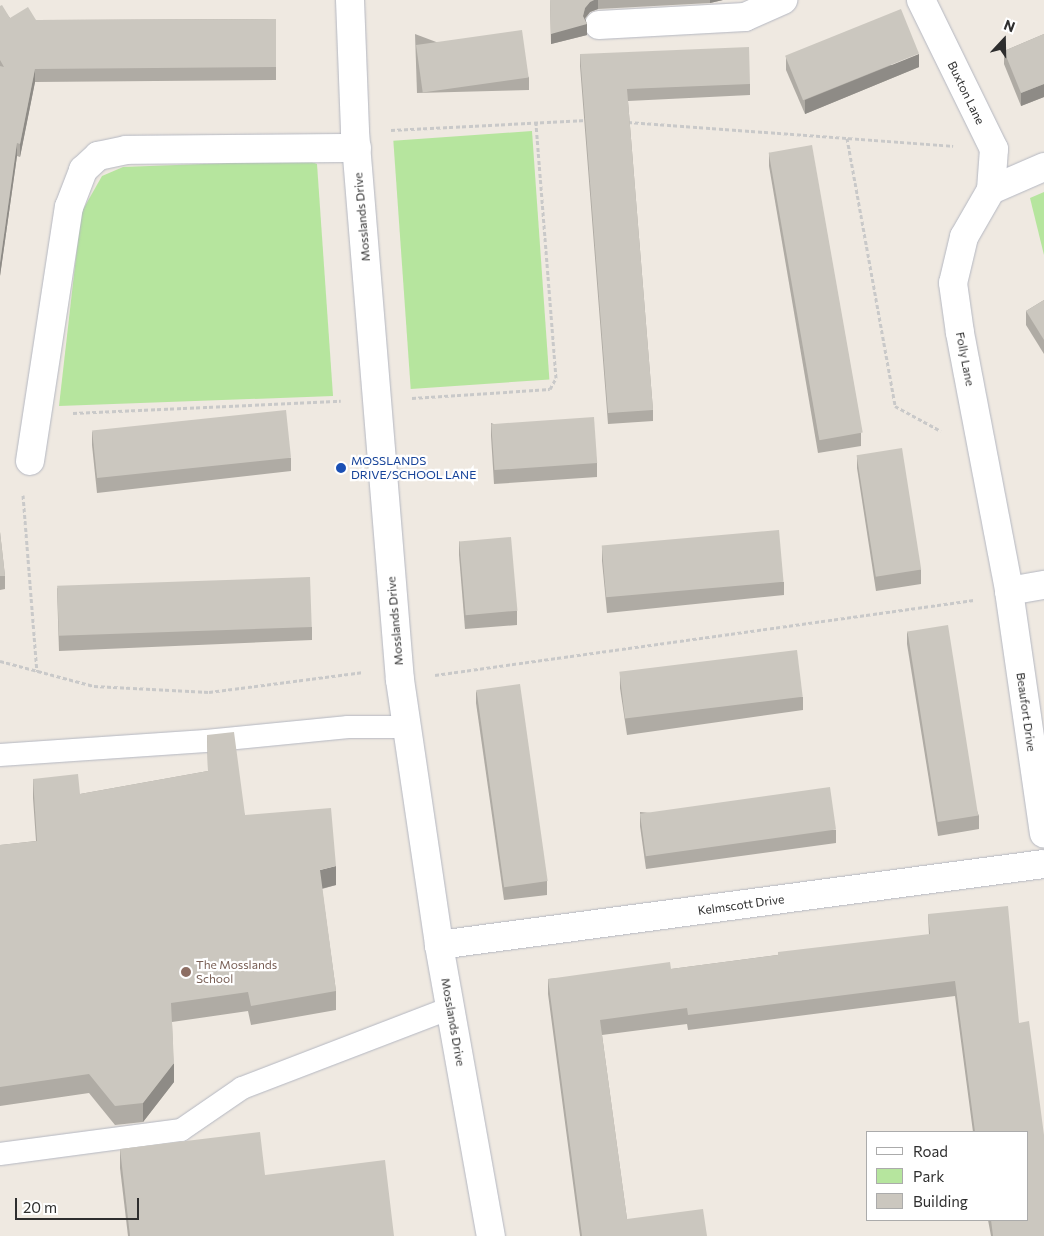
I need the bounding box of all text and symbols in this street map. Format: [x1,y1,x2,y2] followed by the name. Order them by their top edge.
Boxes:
[979,15,1029,65] north arrow
[1002,16,1018,35] text: N
[945,59,987,127] street label: Buxton Lane
[351,172,373,262] street label: Mosslands Drive
[953,331,977,387] street label: Folly Lane
[351,454,476,482] place label: MOSSLANDS DRIVE/SCHOOL LANE
[335,462,347,474] marker: MOSSLANDS DRIVE/SCHOOL LANE
[384,576,406,666] street label: Mosslands Drive
[1013,672,1039,752] street label: Beaufort Drive
[697,892,785,918] street label: Kelmscott Drive
[196,958,277,986] place label: The Mosslands School
[180,966,192,978] marker: The Mosslands School
[438,977,468,1067] street label: Mosslands Drive
[866,1131,1029,1221] legend
[913,1142,948,1160] text: Road
[913,1167,944,1185] text: Park
[18,1188,141,1220] scale bar
[913,1192,968,1210] text: Building
[23,1198,57,1216] text: 20 m

